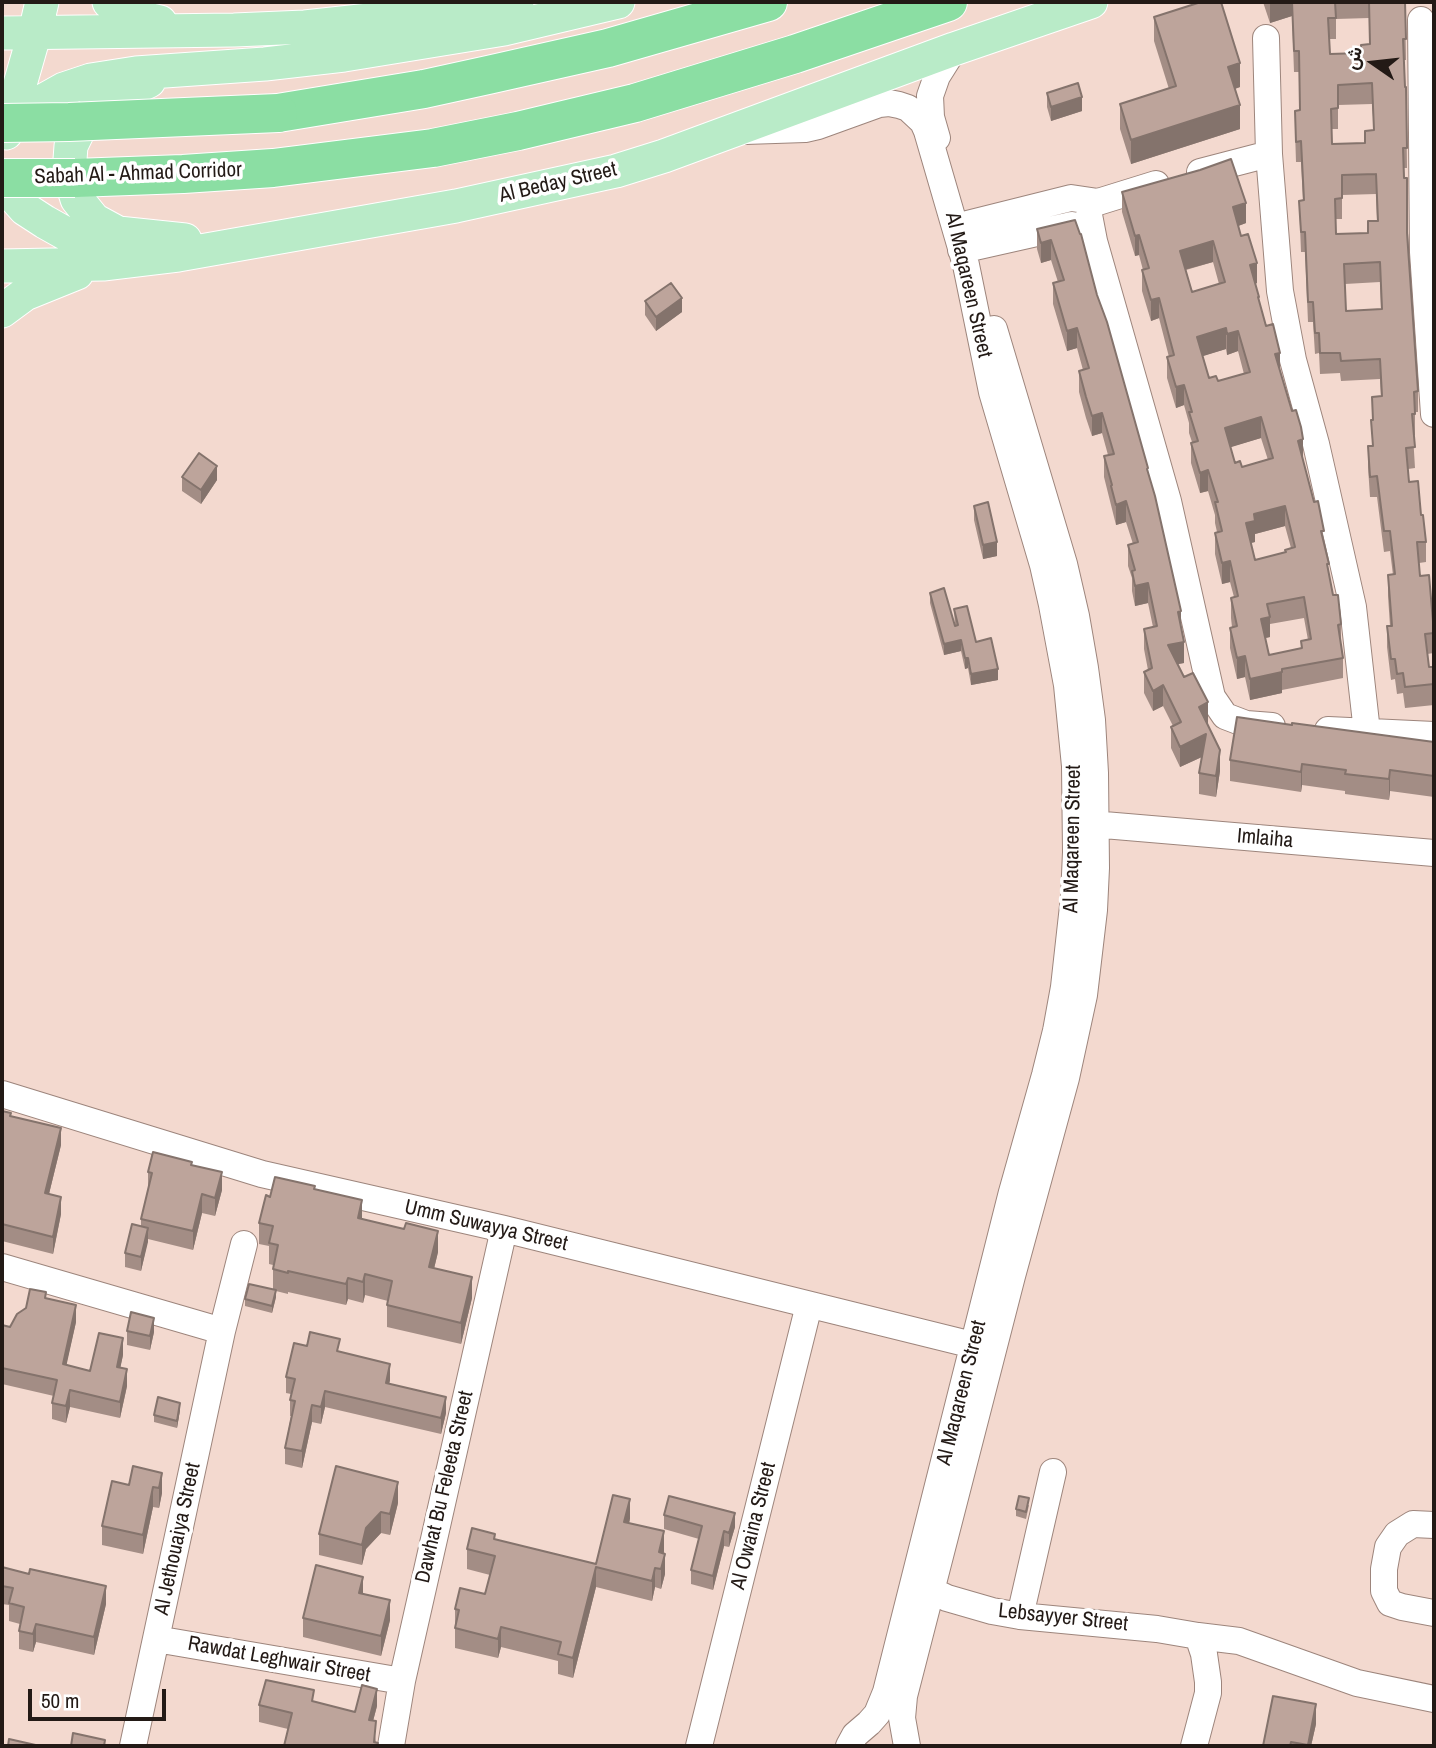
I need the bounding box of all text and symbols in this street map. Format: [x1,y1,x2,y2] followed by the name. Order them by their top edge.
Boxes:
[1338,28,1408,98] north arrow
[1337,44,1368,72] text: ش
[497,157,619,209] street label: Al Beday Street
[34,158,242,190] street label: Sabah Al - Ahmad Corridor
[939,210,997,360] street label: Al Maqareen Street
[1059,765,1087,913] street label: Al Maqareen Street
[1236,824,1294,854] street label: Imlaiha
[402,1195,570,1257] street label: Umm Suwayya Street
[932,1318,992,1468] street label: Al Maqareen Street
[411,1389,479,1585] street label: Dawhat Bu Feleeta Street
[726,1460,782,1592] street label: Al Owaina Street
[150,1461,206,1617] street label: Al Jethouaiya Street
[997,1599,1129,1637] street label: Lebsayyer Street
[186,1632,372,1688] street label: Rawdat Leghwair Street
[32,1674,170,1718] scale bar
[41,1686,79,1715] text: 50 m

